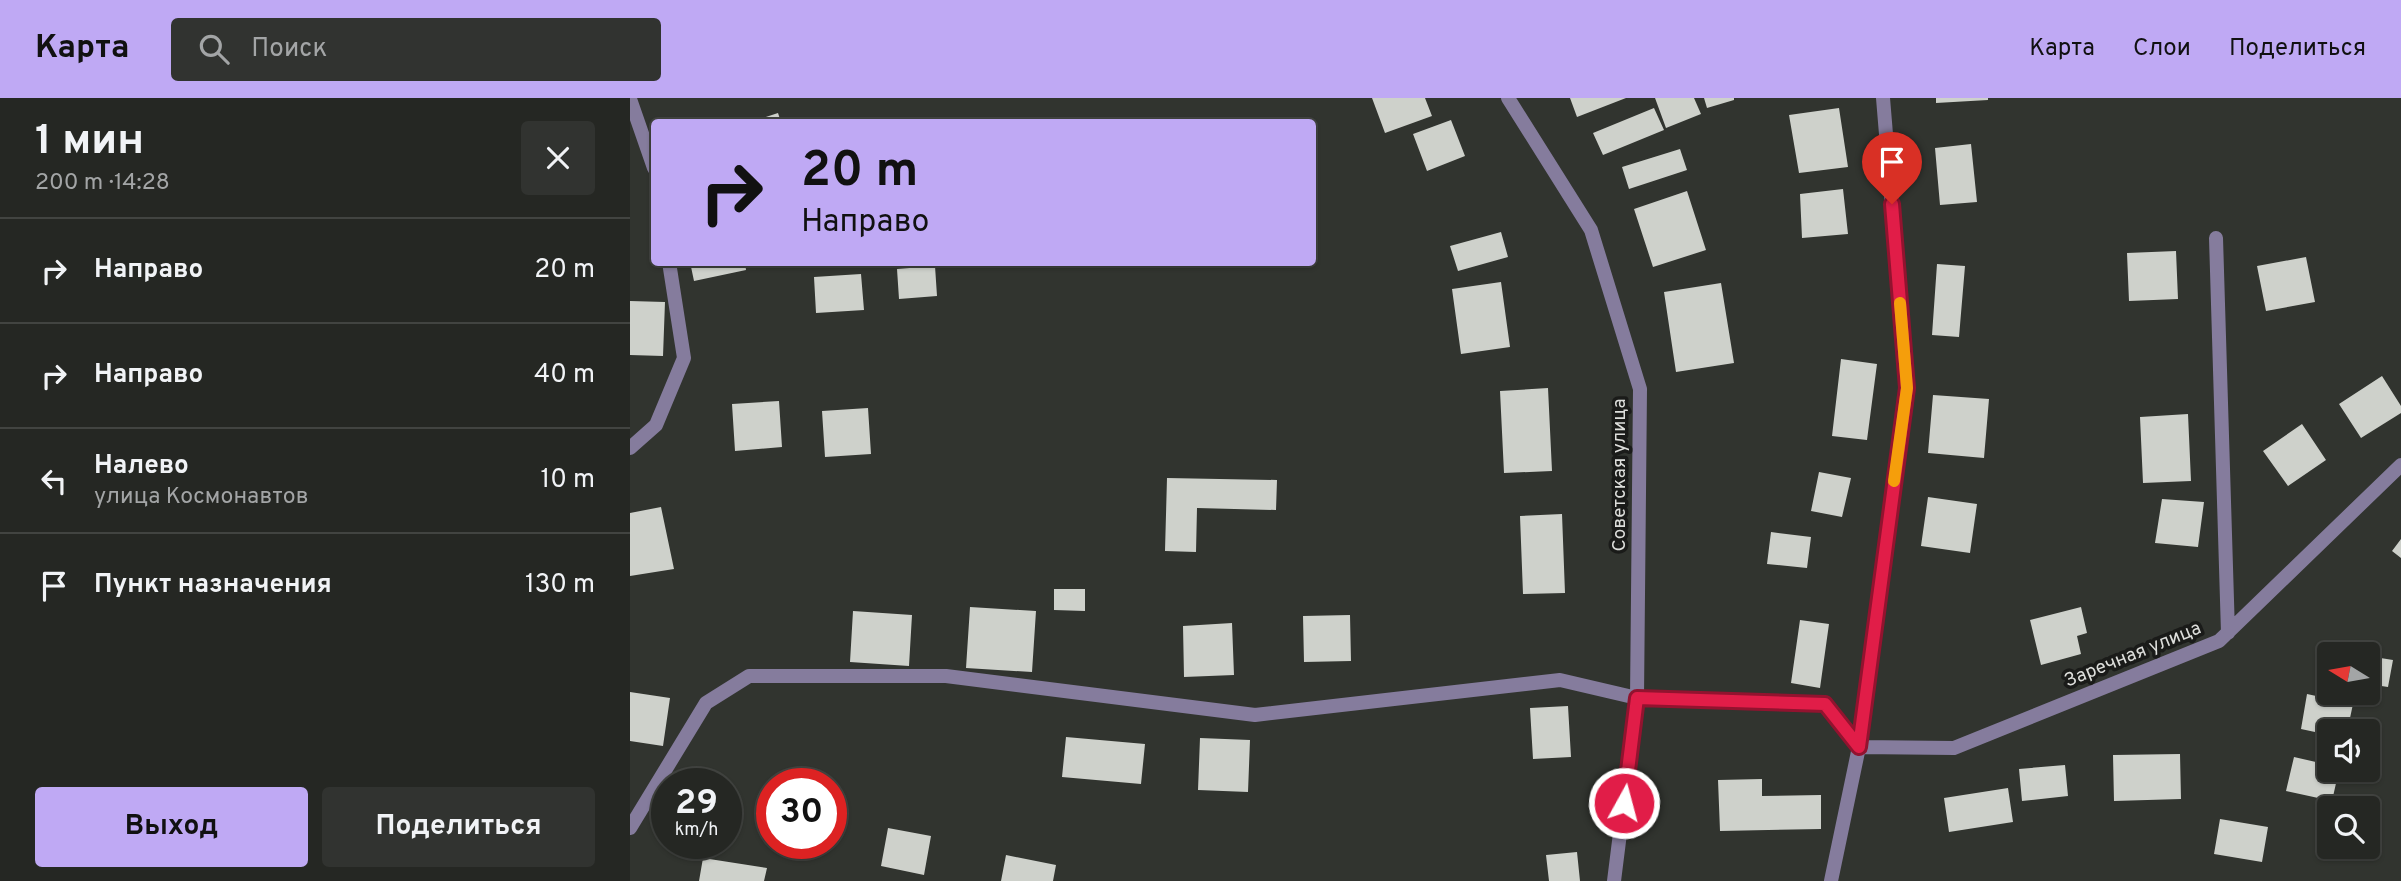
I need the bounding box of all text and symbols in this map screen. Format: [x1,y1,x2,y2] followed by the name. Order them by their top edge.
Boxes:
[171,18,661,81] search box
[35,28,129,70] text: Карта
[195,30,233,68] icon: search
[251,33,327,66] text: Поиск
[2029,34,2095,64] text: Карта
[2133,34,2191,64] text: Слои
[2229,34,2366,64] text: Поделиться
[35,116,144,169] text: 1 мин
[521,121,595,195] button: close
[1862,132,1922,204] pin
[801,142,918,204] text: 20 m
[1873,143,1911,181] icon: arrive
[686,147,777,238] icon: right
[35,169,170,198] text: 200 m · 14:28
[801,203,929,243] text: Направо
[35,252,73,290] icon: right
[94,254,203,287] text: Направо
[534,254,595,287] text: 20 m
[35,357,73,395] icon: right
[94,359,203,392] text: Направо
[534,359,595,392] text: 40 m
[1608,398,1632,552] street label: Советская улица
[94,450,189,483] text: Налево
[35,462,73,500] icon: left
[540,464,595,497] text: 10 m
[94,483,309,512] text: улица Космонавтов
[35,567,73,605] icon: arrive
[94,569,332,602] text: Пункт назначения
[525,569,595,602] text: 130 m
[2061,617,2205,693] street label: Заречная улица
[2317,642,2380,705] north arrow
[2317,642,2380,859] map controls
[2317,719,2380,782] button: sound
[1587,766,1661,840] position arrow
[756,768,847,859] speed limit sign: 30
[675,782,718,826] text: 29
[35,787,308,867] button: Выход
[322,787,595,867] button: Поделиться
[2317,796,2380,859] button: search
[675,819,718,842] text: km/h

